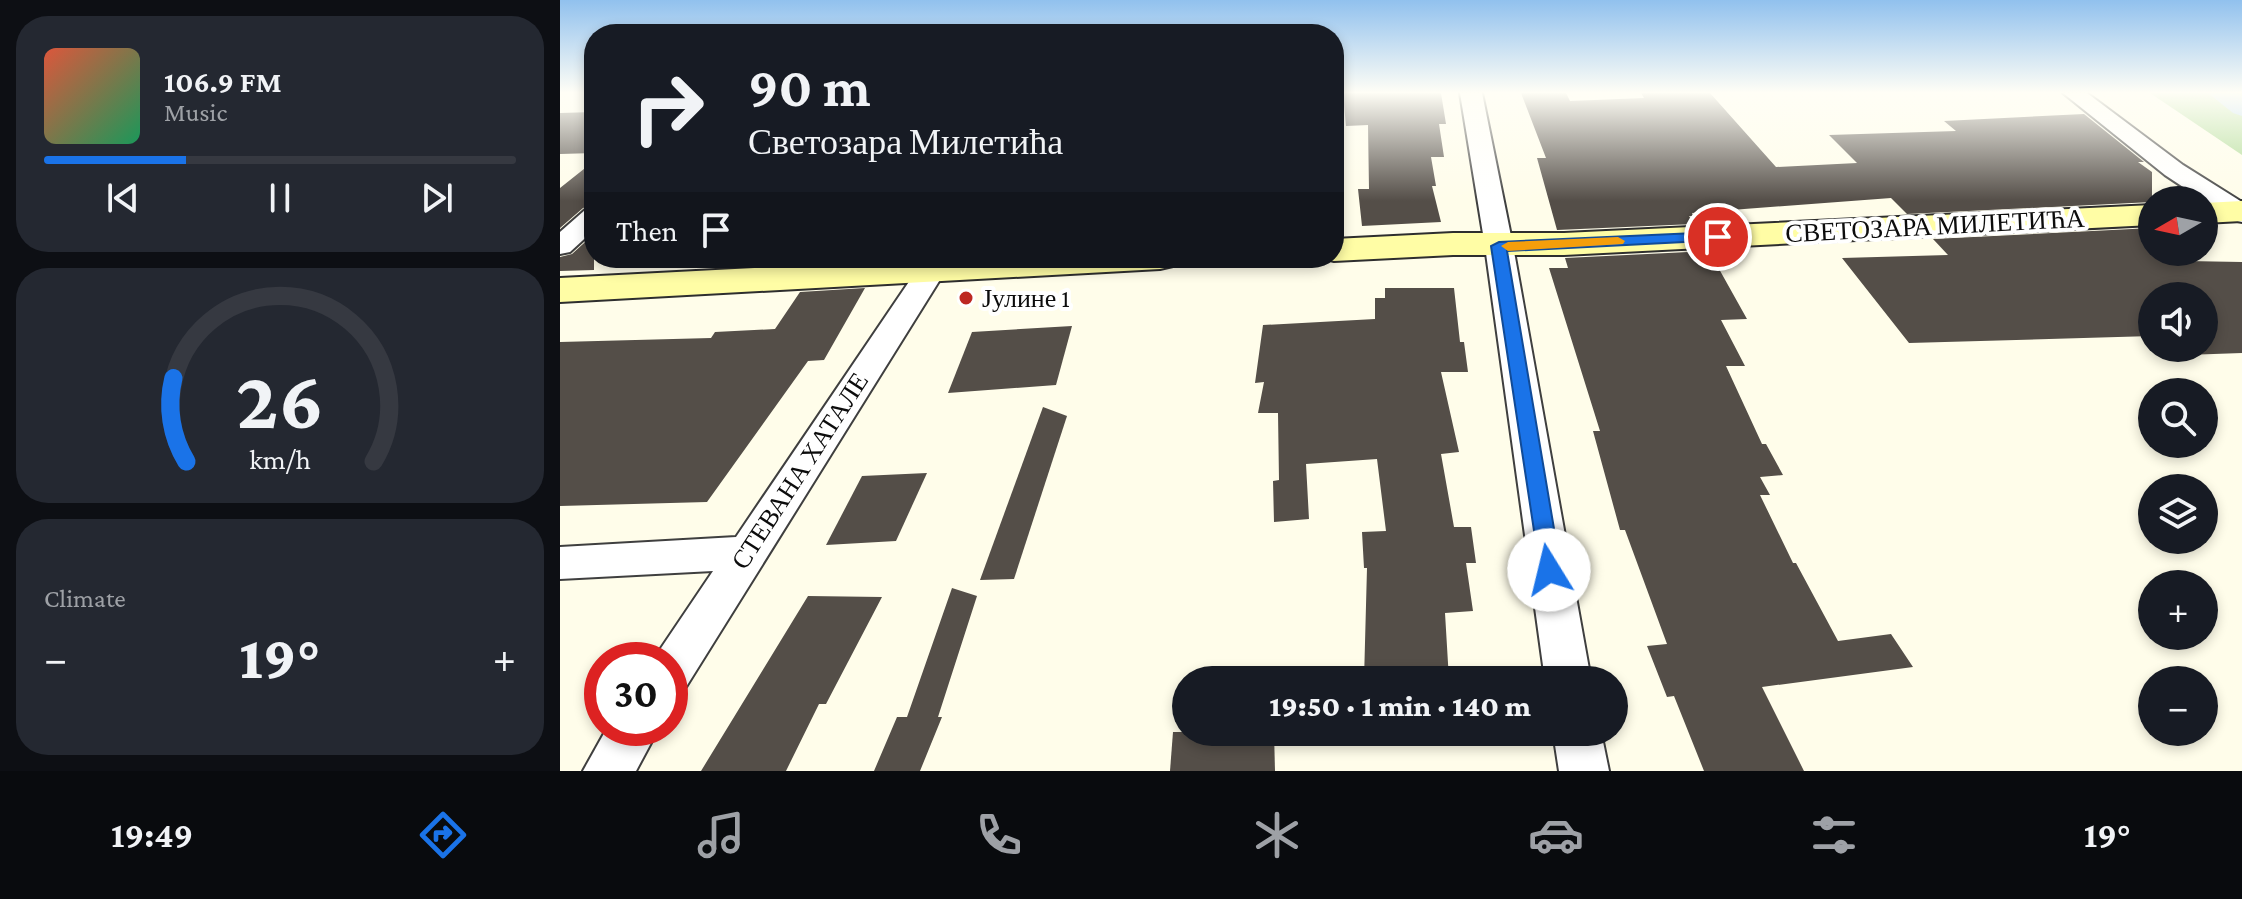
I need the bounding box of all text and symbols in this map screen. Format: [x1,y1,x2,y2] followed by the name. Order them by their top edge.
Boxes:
[616,56,720,160] icon: right
[748,56,871,118] text: 90 m
[164,65,282,98] text: 106.9 FM
[164,98,227,127] text: Music
[748,122,1063,162] text: Светозара Милетића
[101,176,145,220] icon: previous
[258,176,302,220] icon: pause
[415,176,459,220] icon: next
[2138,186,2218,266] north arrow
[2138,186,2218,746] map controls
[1684,203,1752,271] pin
[1785,204,2086,248] street label: СВЕТОЗАРА МИЛЕТИЋА
[694,208,738,252] icon: arrive
[616,214,678,247] text: Then
[1696,215,1740,259] icon: arrive
[2138,282,2218,362] button: sound
[982,284,1070,313] place label: Јулине 1
[957,289,975,307] marker: Јулине 1
[236,352,324,445] text: 26
[726,367,874,575] street label: СТЕВАНА ХАТАЛЕ
[2138,378,2218,458] button: search
[249,443,311,475] text: km/h
[2138,474,2218,554] button: layers
[1507,528,1591,612] position arrow
[2138,570,2218,650] button: +
[44,584,126,613] text: Climate
[239,624,321,691] text: 19°
[44,634,67,682] text: −
[493,634,516,682] text: +
[584,642,688,746] speed limit sign: 30
[2138,666,2218,746] button: −
[1269,689,1531,722] text: 19:50 · 1 min · 140 m
[415,807,471,863] icon: directions
[693,807,749,863] icon: music
[971,807,1027,863] icon: phone
[1249,807,1305,863] icon: climate
[1528,807,1584,863] icon: car
[1806,807,1862,863] icon: filters
[111,815,193,855] text: 19:49
[2084,815,2131,855] text: 19°

